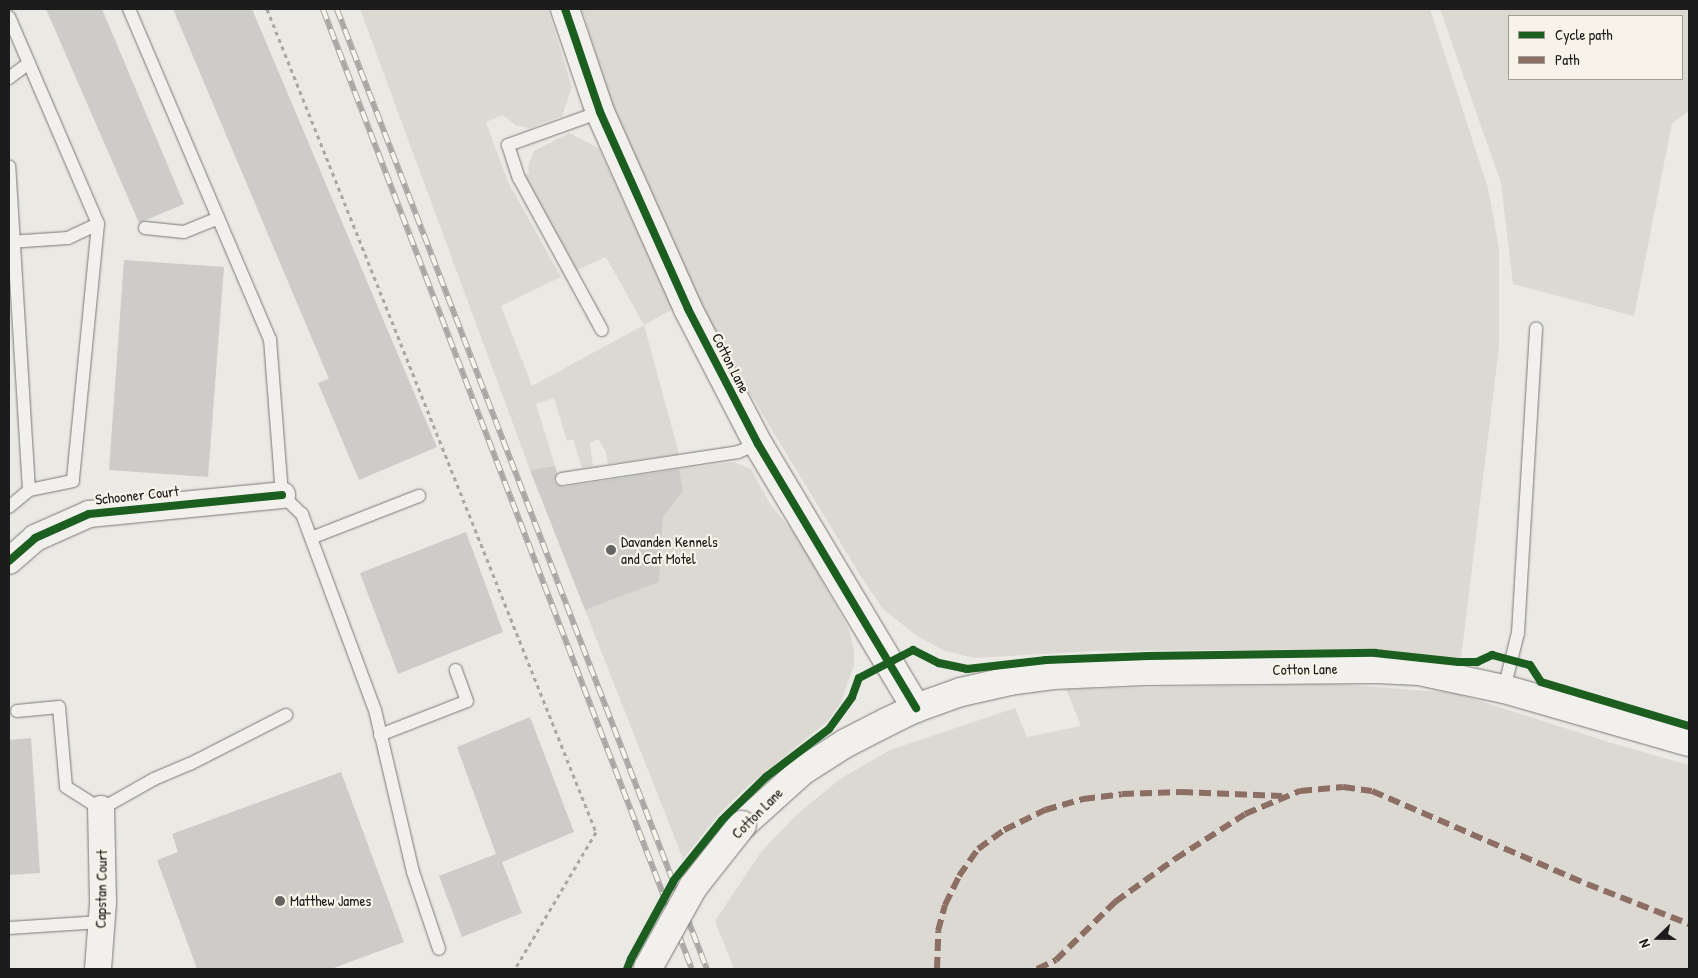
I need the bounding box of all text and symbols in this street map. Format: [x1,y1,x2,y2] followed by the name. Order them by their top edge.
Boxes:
[1508,15,1683,80] legend
[1555,24,1613,45] text: Cycle path
[1555,49,1580,70] text: Path
[708,330,754,396] street label: Cotton Lane
[94,482,180,508] street label: Schooner Court
[621,532,718,567] place label: Davanden Kennels and Cat Motel
[605,544,617,556] marker: Davanden Kennels and Cat Motel
[1272,659,1338,679] street label: Cotton Lane
[728,784,786,842] street label: Cotton Lane
[91,849,111,929] street label: Capstan Court
[290,892,371,910] place label: Matthew James
[274,895,286,907] marker: Matthew James
[1633,913,1683,963] north arrow
[1633,937,1654,951] text: N

